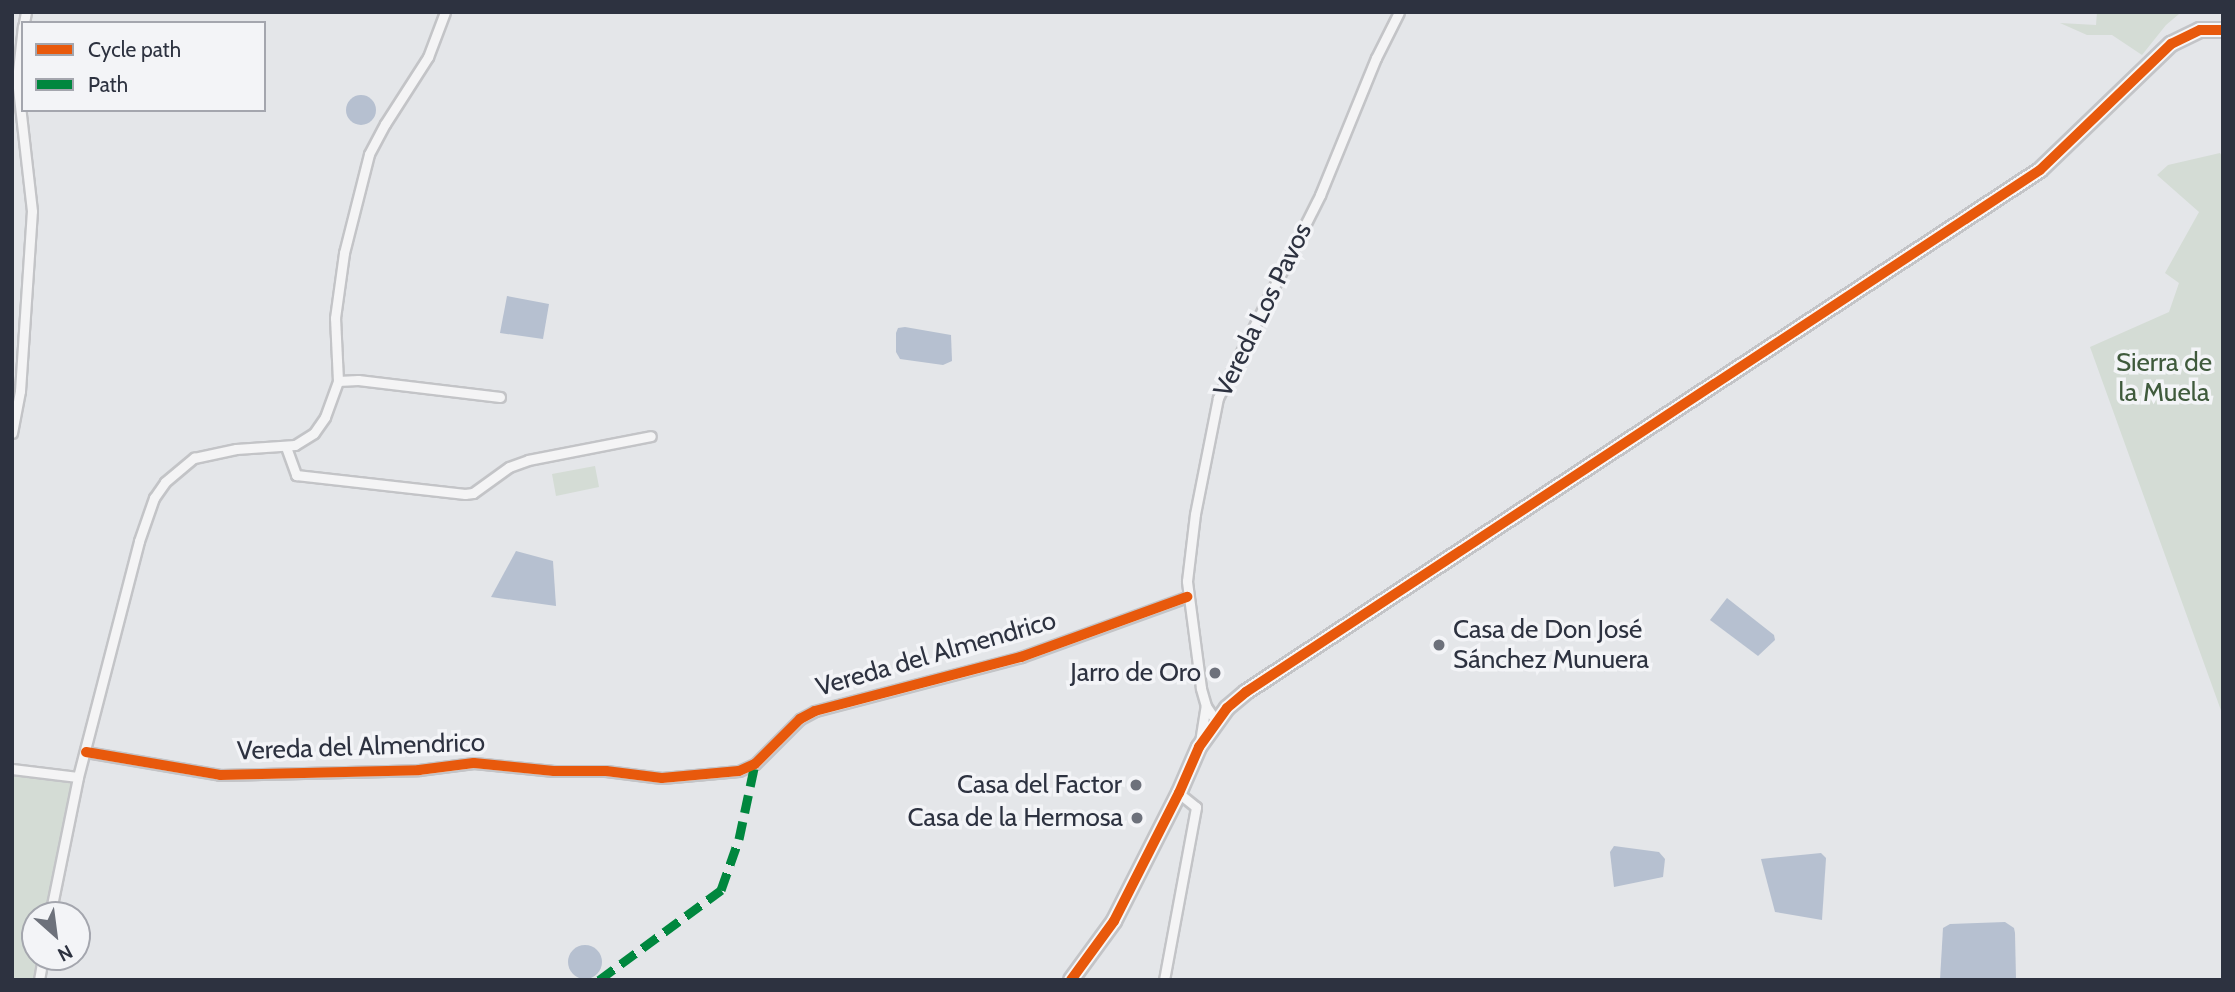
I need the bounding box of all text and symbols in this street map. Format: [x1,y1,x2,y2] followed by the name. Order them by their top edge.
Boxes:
[21,21,266,112] legend
[88,37,181,62] text: Cycle path
[88,72,128,97] text: Path
[1207,218,1319,402] street label: Vereda Los Pavos
[2116,347,2212,408] park label: Sierra de la Muela
[813,605,1059,703] street label: Vereda del Almendrico
[1453,614,1649,676] place label: Casa de Don José Sánchez Munuera
[1431,637,1447,653] marker: Casa de Don José Sánchez Munuera
[1070,657,1201,689] place label: Jarro de Oro
[1207,665,1223,681] marker: Jarro de Oro
[237,727,485,767] street label: Vereda del Almendrico
[957,769,1122,801] place label: Casa del Factor
[1128,777,1144,793] marker: Casa del Factor
[907,802,1123,834] place label: Casa de la Hermosa
[1129,810,1145,826] marker: Casa de la Hermosa
[21,901,91,971] north arrow
[54,940,76,967] text: N

